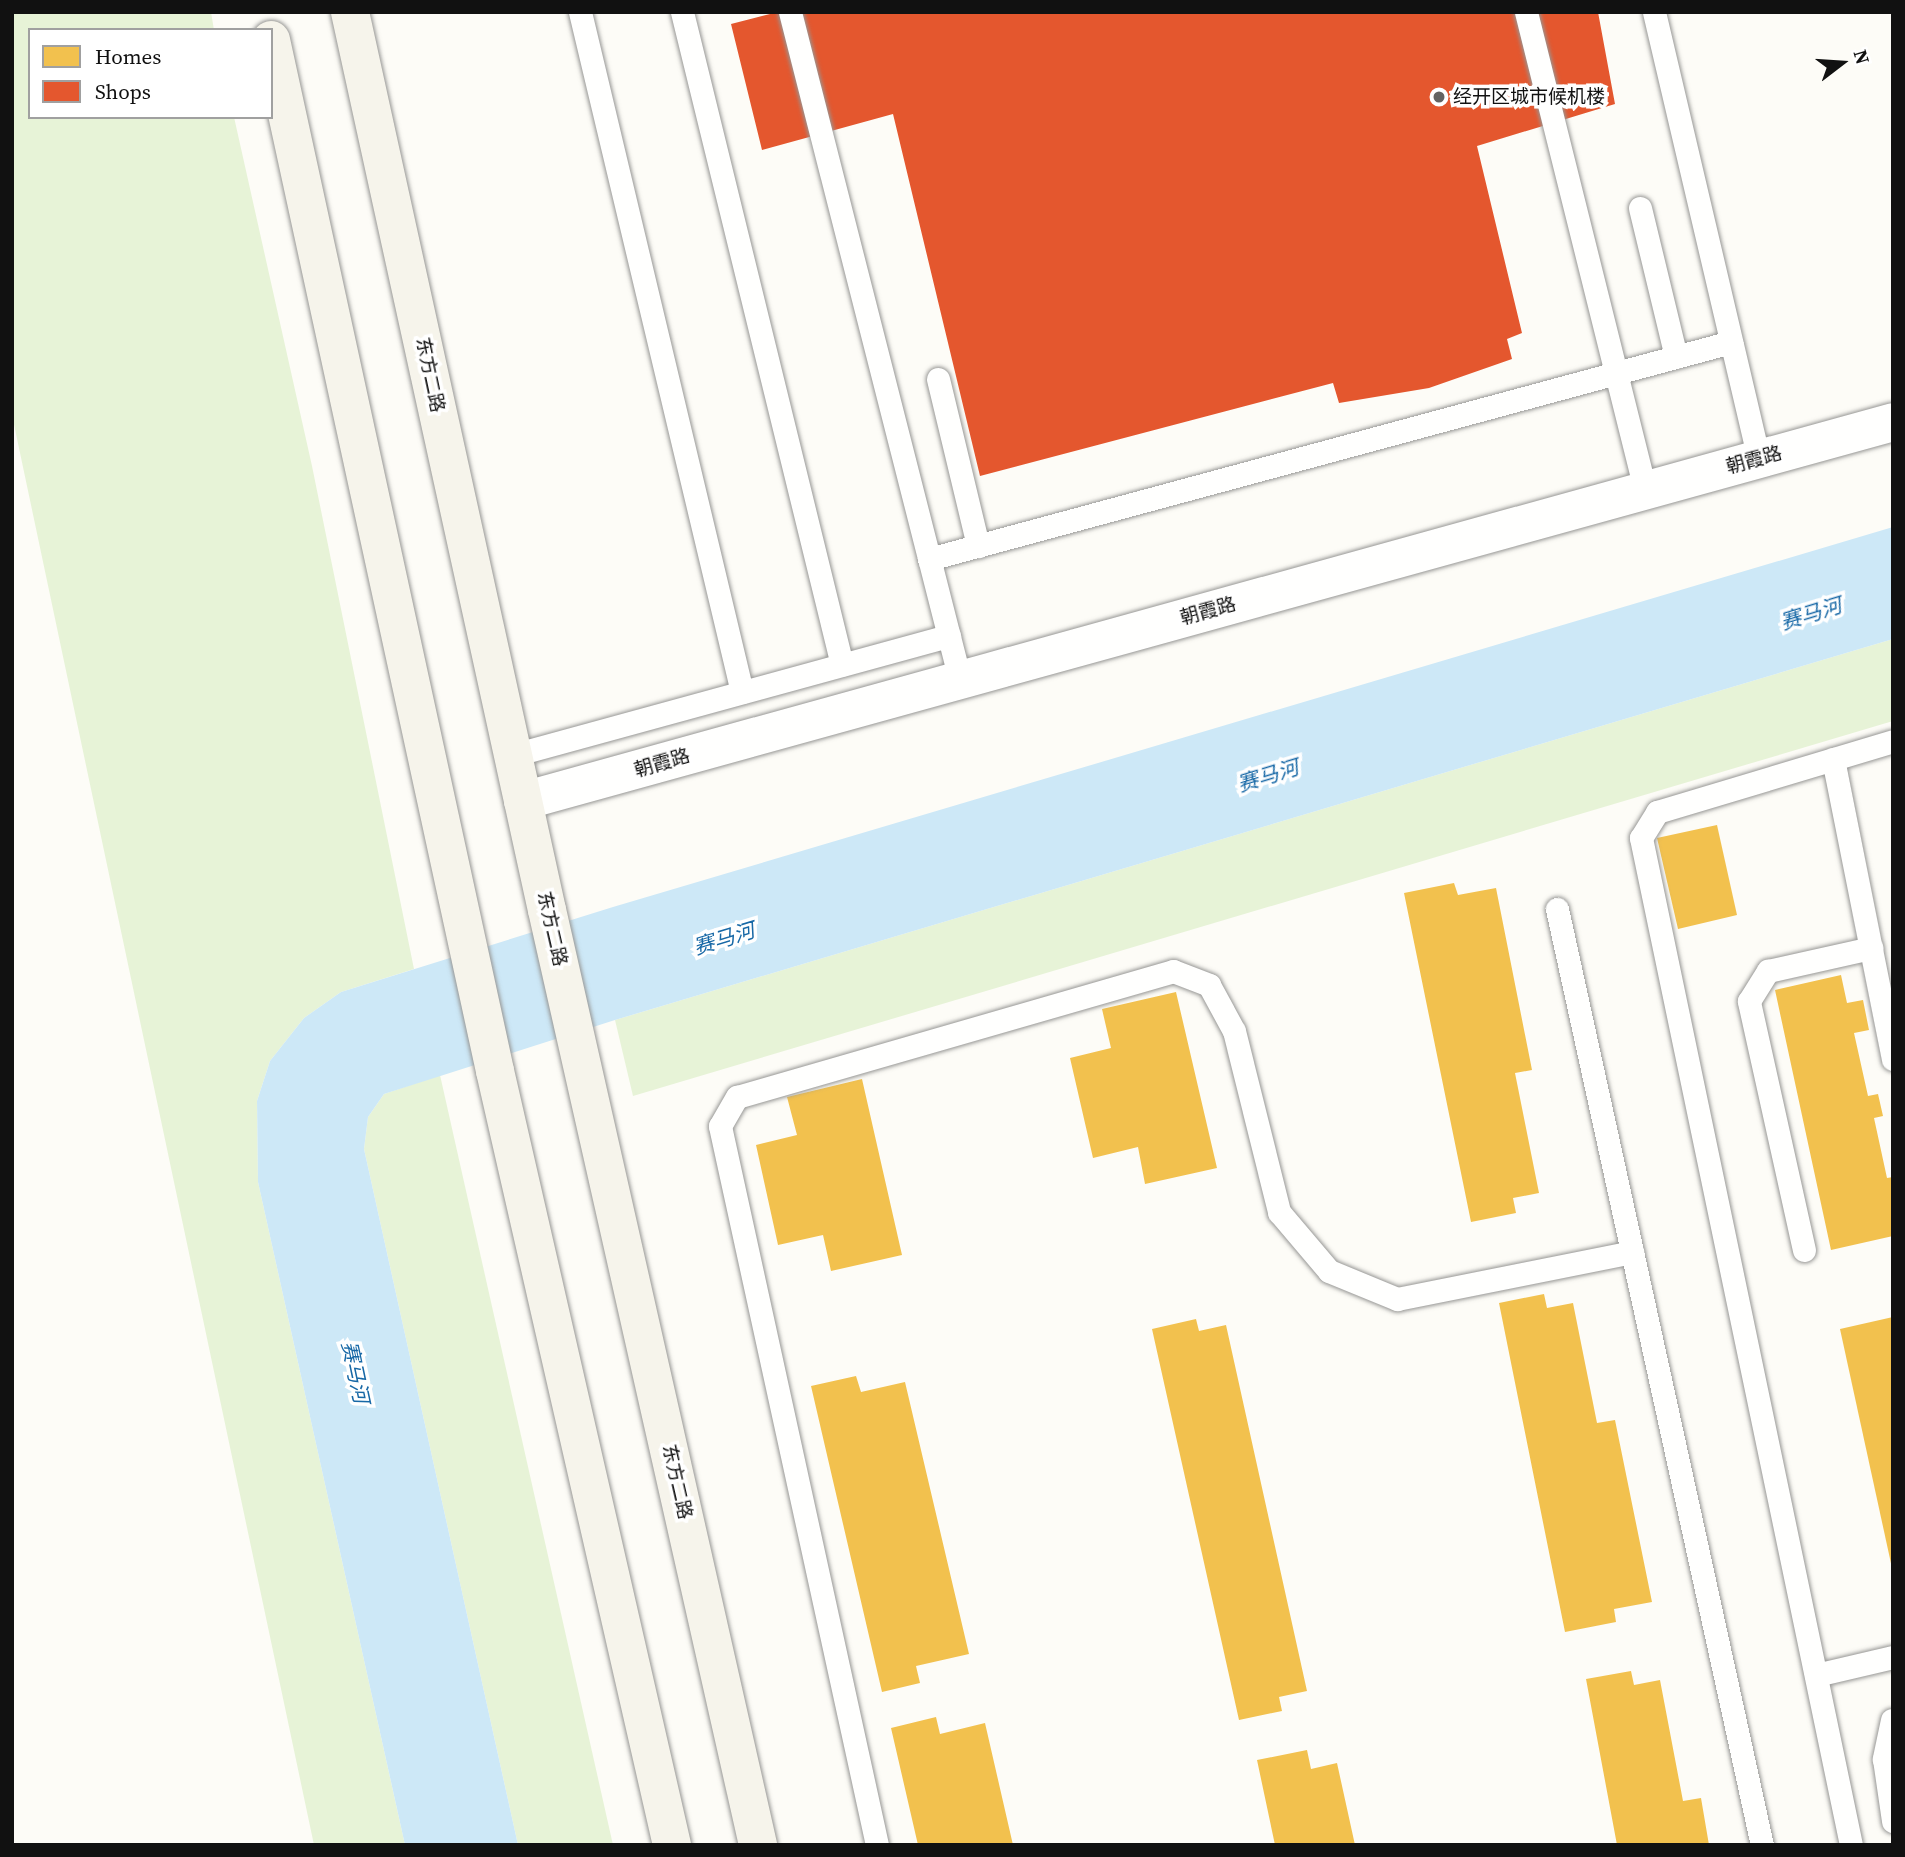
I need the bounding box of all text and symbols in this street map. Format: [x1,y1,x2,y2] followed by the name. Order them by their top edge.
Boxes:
[28,28,273,119] legend
[1807,28,1877,98] north arrow
[95,42,161,71] text: Homes
[1848,46,1877,67] text: N
[95,77,151,106] text: Shops
[1453,86,1605,108] place label: 经开区城市候机楼
[1431,89,1447,105] marker: 经开区城市候机楼
[411,335,449,415] street label: 东方二路
[1724,442,1784,478] street label: 朝霞路
[1178,593,1238,629] street label: 朝霞路
[1777,593,1845,635] water label: 赛马河
[631,744,693,782] street label: 朝霞路
[1234,755,1302,797] water label: 赛马河
[532,889,572,969] street label: 东方二路
[690,918,758,960] water label: 赛马河
[336,1339,374,1405] water label: 赛马河
[657,1442,697,1522] street label: 东方二路

